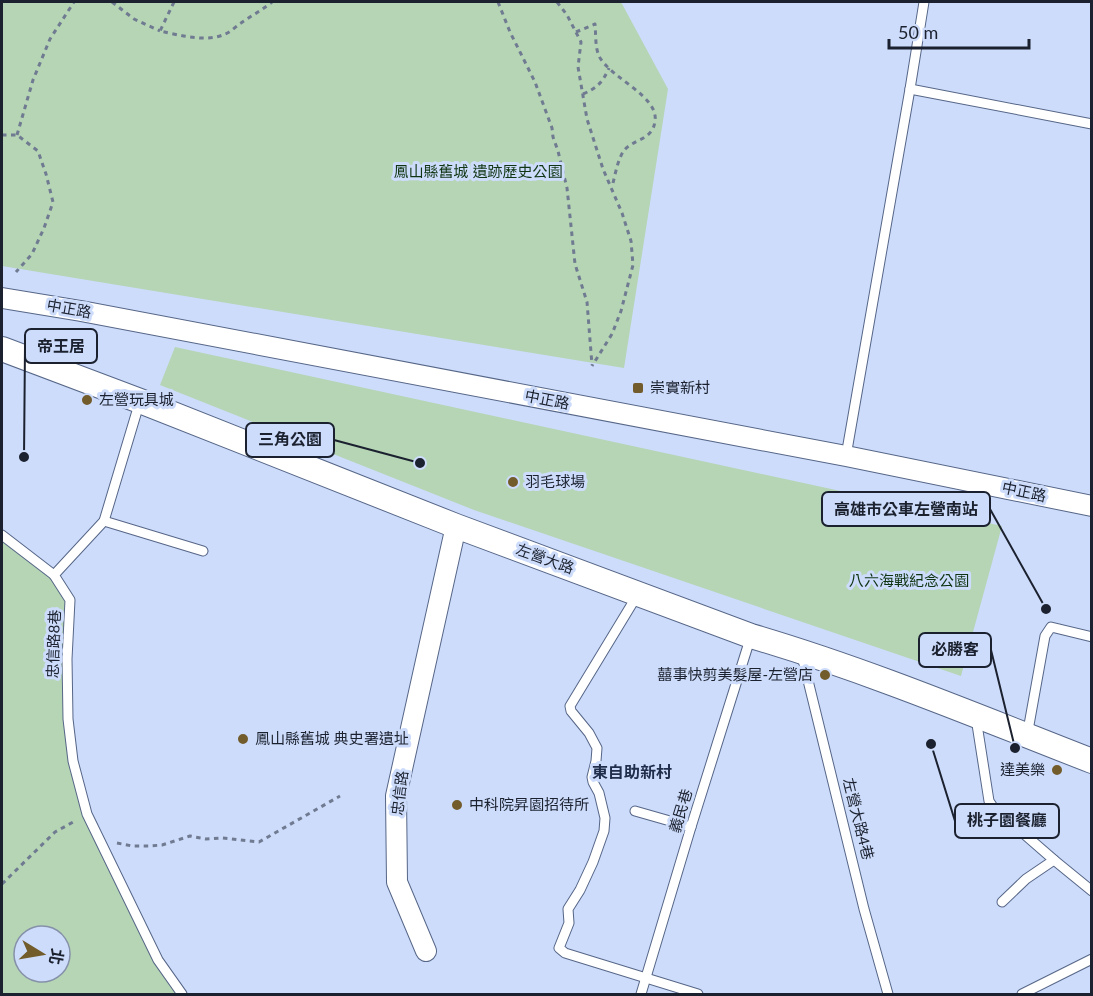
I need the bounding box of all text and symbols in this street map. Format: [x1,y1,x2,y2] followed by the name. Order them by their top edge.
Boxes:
[889,12,1028,50] scale bar
[898,21,938,43] text: 50 m
[394,162,562,180] park label: 鳳山縣舊城 遺跡歷史公園
[45,295,93,321] street label: 中正路
[25,329,97,363] callout: 帝王居
[37,336,85,355] text: 帝王居
[650,378,710,396] place label: 崇實新村
[631,381,645,395] marker: 崇實新村
[523,386,571,412] street label: 中正路
[99,390,174,408] place label: 左營玩具城
[80,393,94,407] marker: 左營玩具城
[246,423,334,457] callout: 三角公園
[258,429,322,448] text: 三角公園
[525,472,585,490] place label: 羽毛球場
[506,475,520,489] marker: 羽毛球場
[1000,478,1048,505] street label: 中正路
[822,492,990,526] callout: 高雄市公車左營南站
[834,499,978,518] text: 高雄市公車左營南站
[514,539,577,577] street label: 左營大路
[849,571,969,589] park label: 八六海戰紀念公園
[43,609,63,679] street label: 忠信路8巷
[919,633,991,667] callout: 必勝客
[931,639,979,658] text: 必勝客
[657,665,813,683] place label: 囍事快剪美髮屋-左營店
[818,668,832,682] marker: 囍事快剪美髮屋-左營店
[255,729,409,747] place label: 鳳山縣舊城 典史署遺址
[236,732,250,746] marker: 鳳山縣舊城 典史署遺址
[1000,760,1045,778] place label: 達美樂
[592,762,672,781] district label: 東自助新村
[1050,763,1064,777] marker: 達美樂
[387,769,411,816] street label: 忠信路
[840,776,878,862] street label: 左營大路4巷
[665,787,695,835] street label: 義民巷
[469,795,589,813] place label: 中科院昇園招待所
[450,798,464,812] marker: 中科院昇園招待所
[955,804,1059,838] callout: 桃子園餐廳
[967,810,1047,829] text: 桃子園餐廳
[12,924,72,984] north arrow
[46,947,68,967] text: 北

